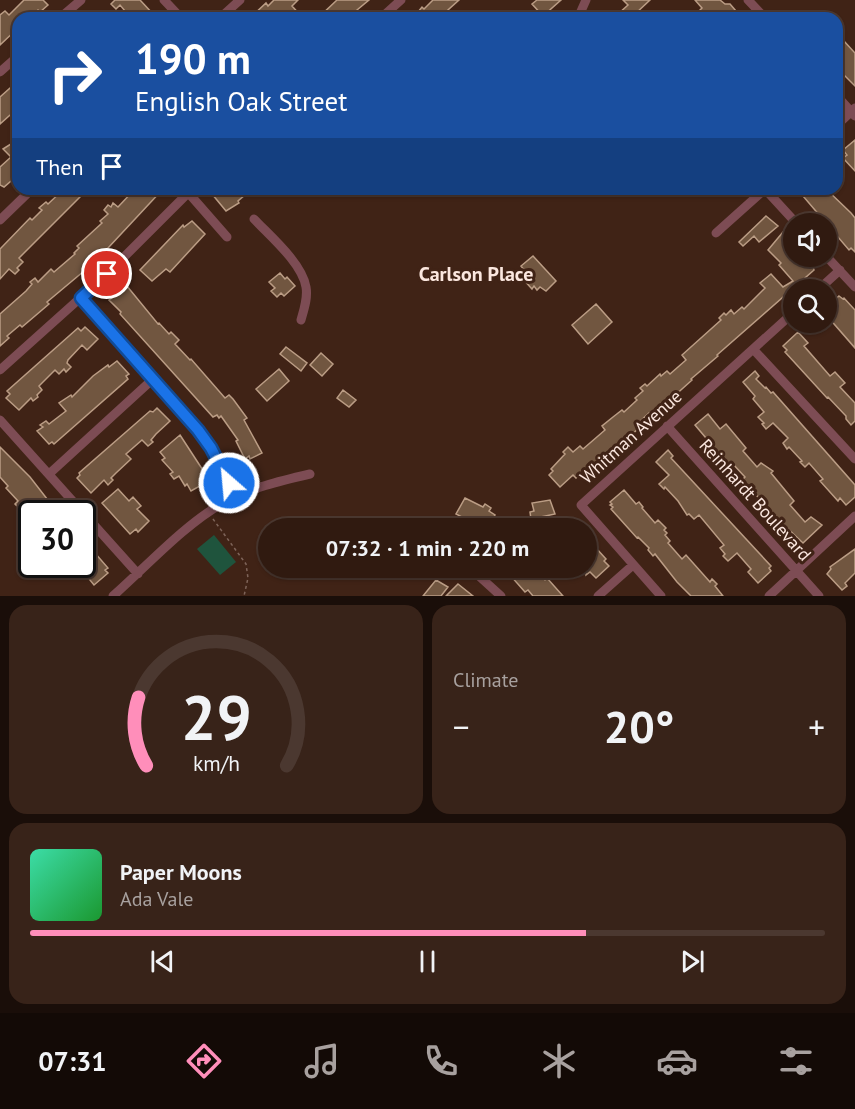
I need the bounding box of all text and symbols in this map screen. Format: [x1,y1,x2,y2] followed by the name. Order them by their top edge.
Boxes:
[135,31,251,86] text: 190 m
[36,36,114,114] icon: right
[135,84,347,118] text: English Oak Street
[95,150,128,183] icon: arrive
[36,153,83,181] text: Then
[783,213,837,333] map controls
[783,213,837,267] button: sound
[81,248,132,299] pin
[90,257,123,290] icon: arrive
[419,261,533,287] district label: Carlson Place
[783,279,837,333] button: search
[575,385,686,489] street label: Whitman Avenue
[694,434,816,565] street label: Reinhardt Boulevard
[197,451,261,515] position arrow
[18,500,96,578] speed limit sign: 30
[326,534,529,562] text: 07:32 · 1 min · 220 m
[453,667,519,693] text: Climate
[181,676,251,757] text: 29
[604,697,674,755] text: 20°
[453,705,470,748] text: −
[808,705,825,748] text: +
[192,750,239,778] text: km/h
[120,858,242,886] text: Paper Moons
[120,886,193,912] text: Ada Vale
[146,945,179,978] icon: previous
[411,945,444,978] icon: pause
[676,945,709,978] icon: next
[183,1040,225,1082] icon: directions
[301,1040,343,1082] icon: music
[420,1040,462,1082] icon: phone
[538,1040,580,1082] icon: climate
[656,1040,698,1082] icon: car
[775,1040,817,1082] icon: filters
[38,1044,107,1078] text: 07:31

